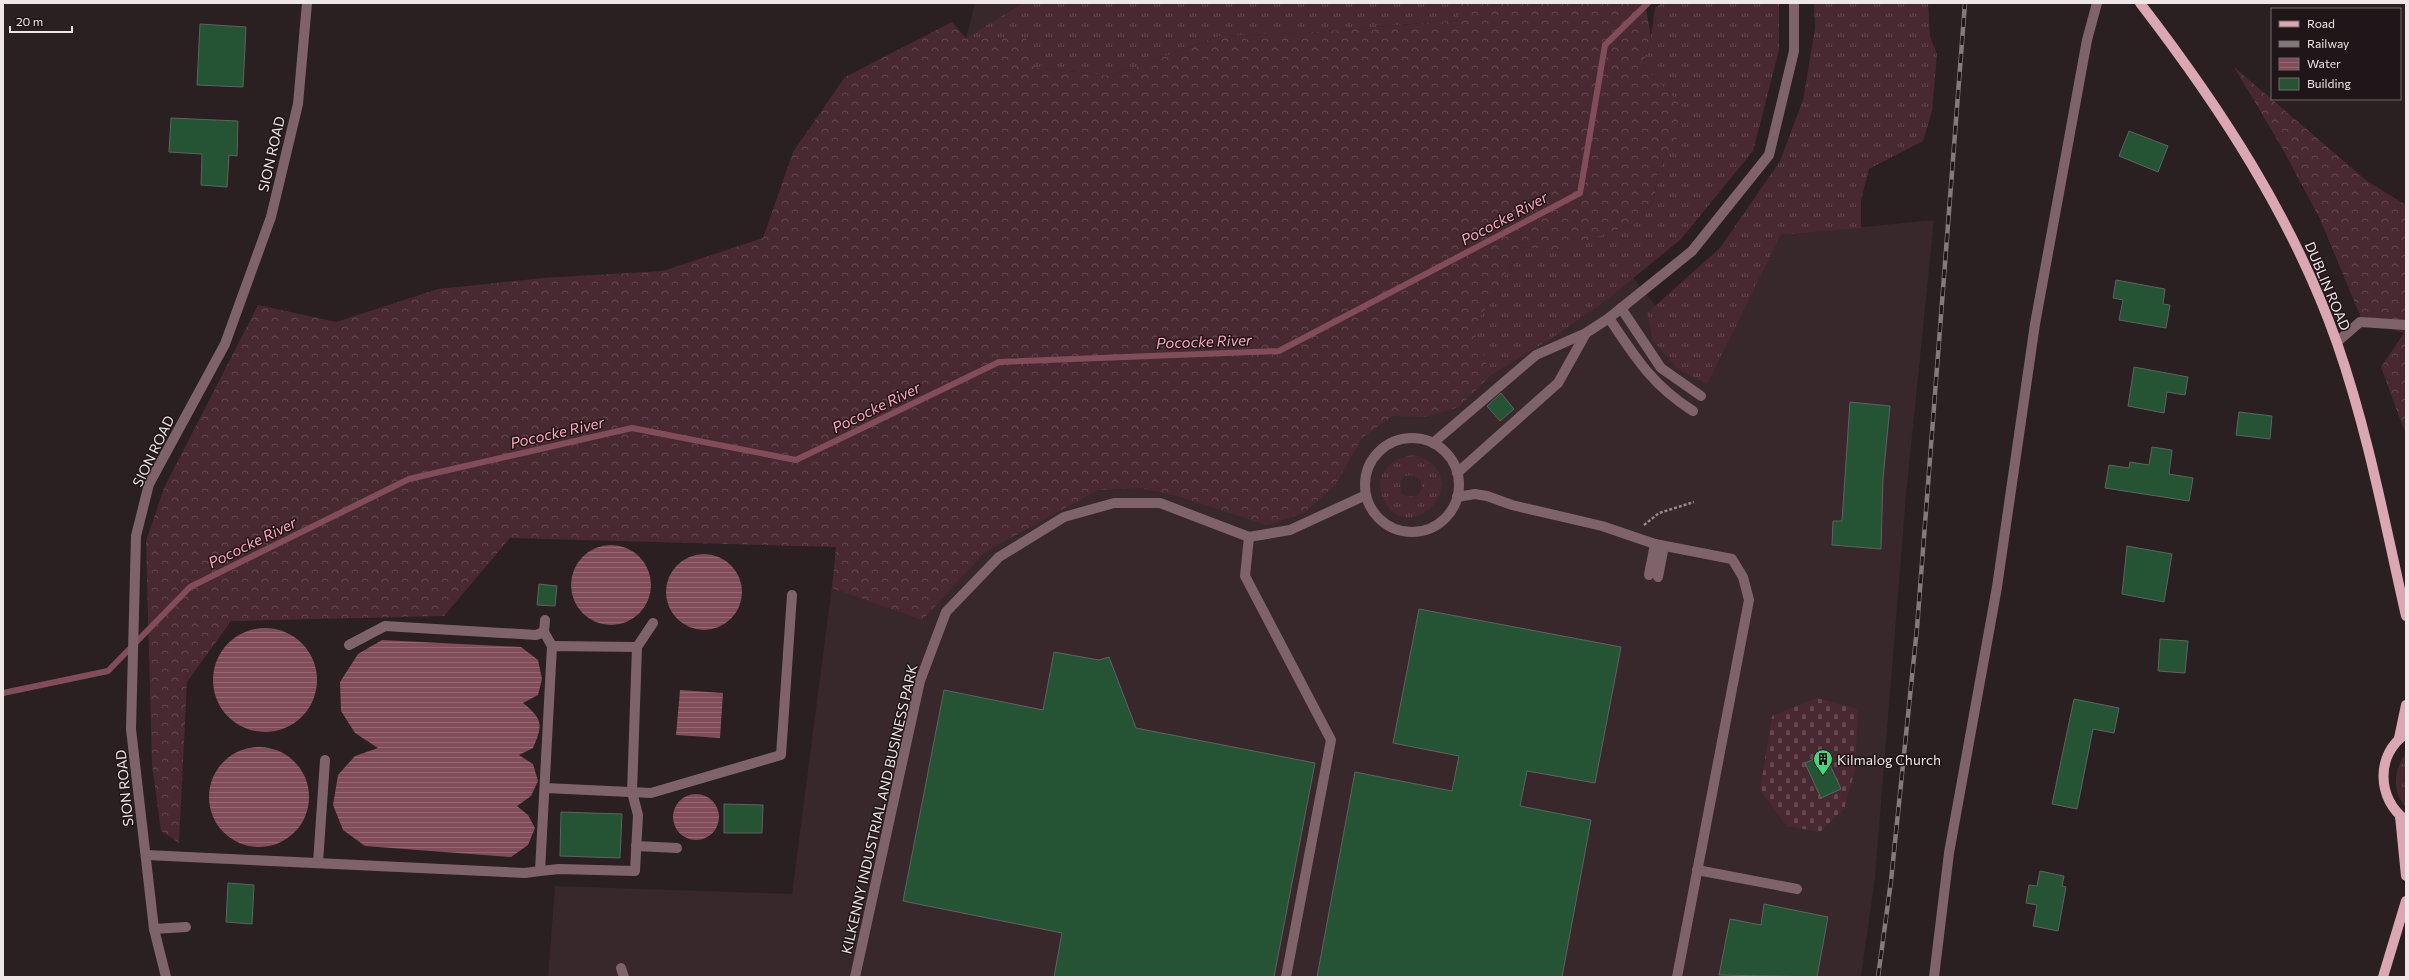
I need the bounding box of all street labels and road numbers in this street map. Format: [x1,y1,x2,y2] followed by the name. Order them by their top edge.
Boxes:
[254,115,288,193] street label: SION ROAD
[2302,239,2354,333] street label: DUBLIN ROAD
[128,413,178,489] street label: SION ROAD
[837,663,921,955] street label: KILKENNY INDUSTRIAL AND BUSINESS PARK
[112,749,136,827] street label: SION ROAD

